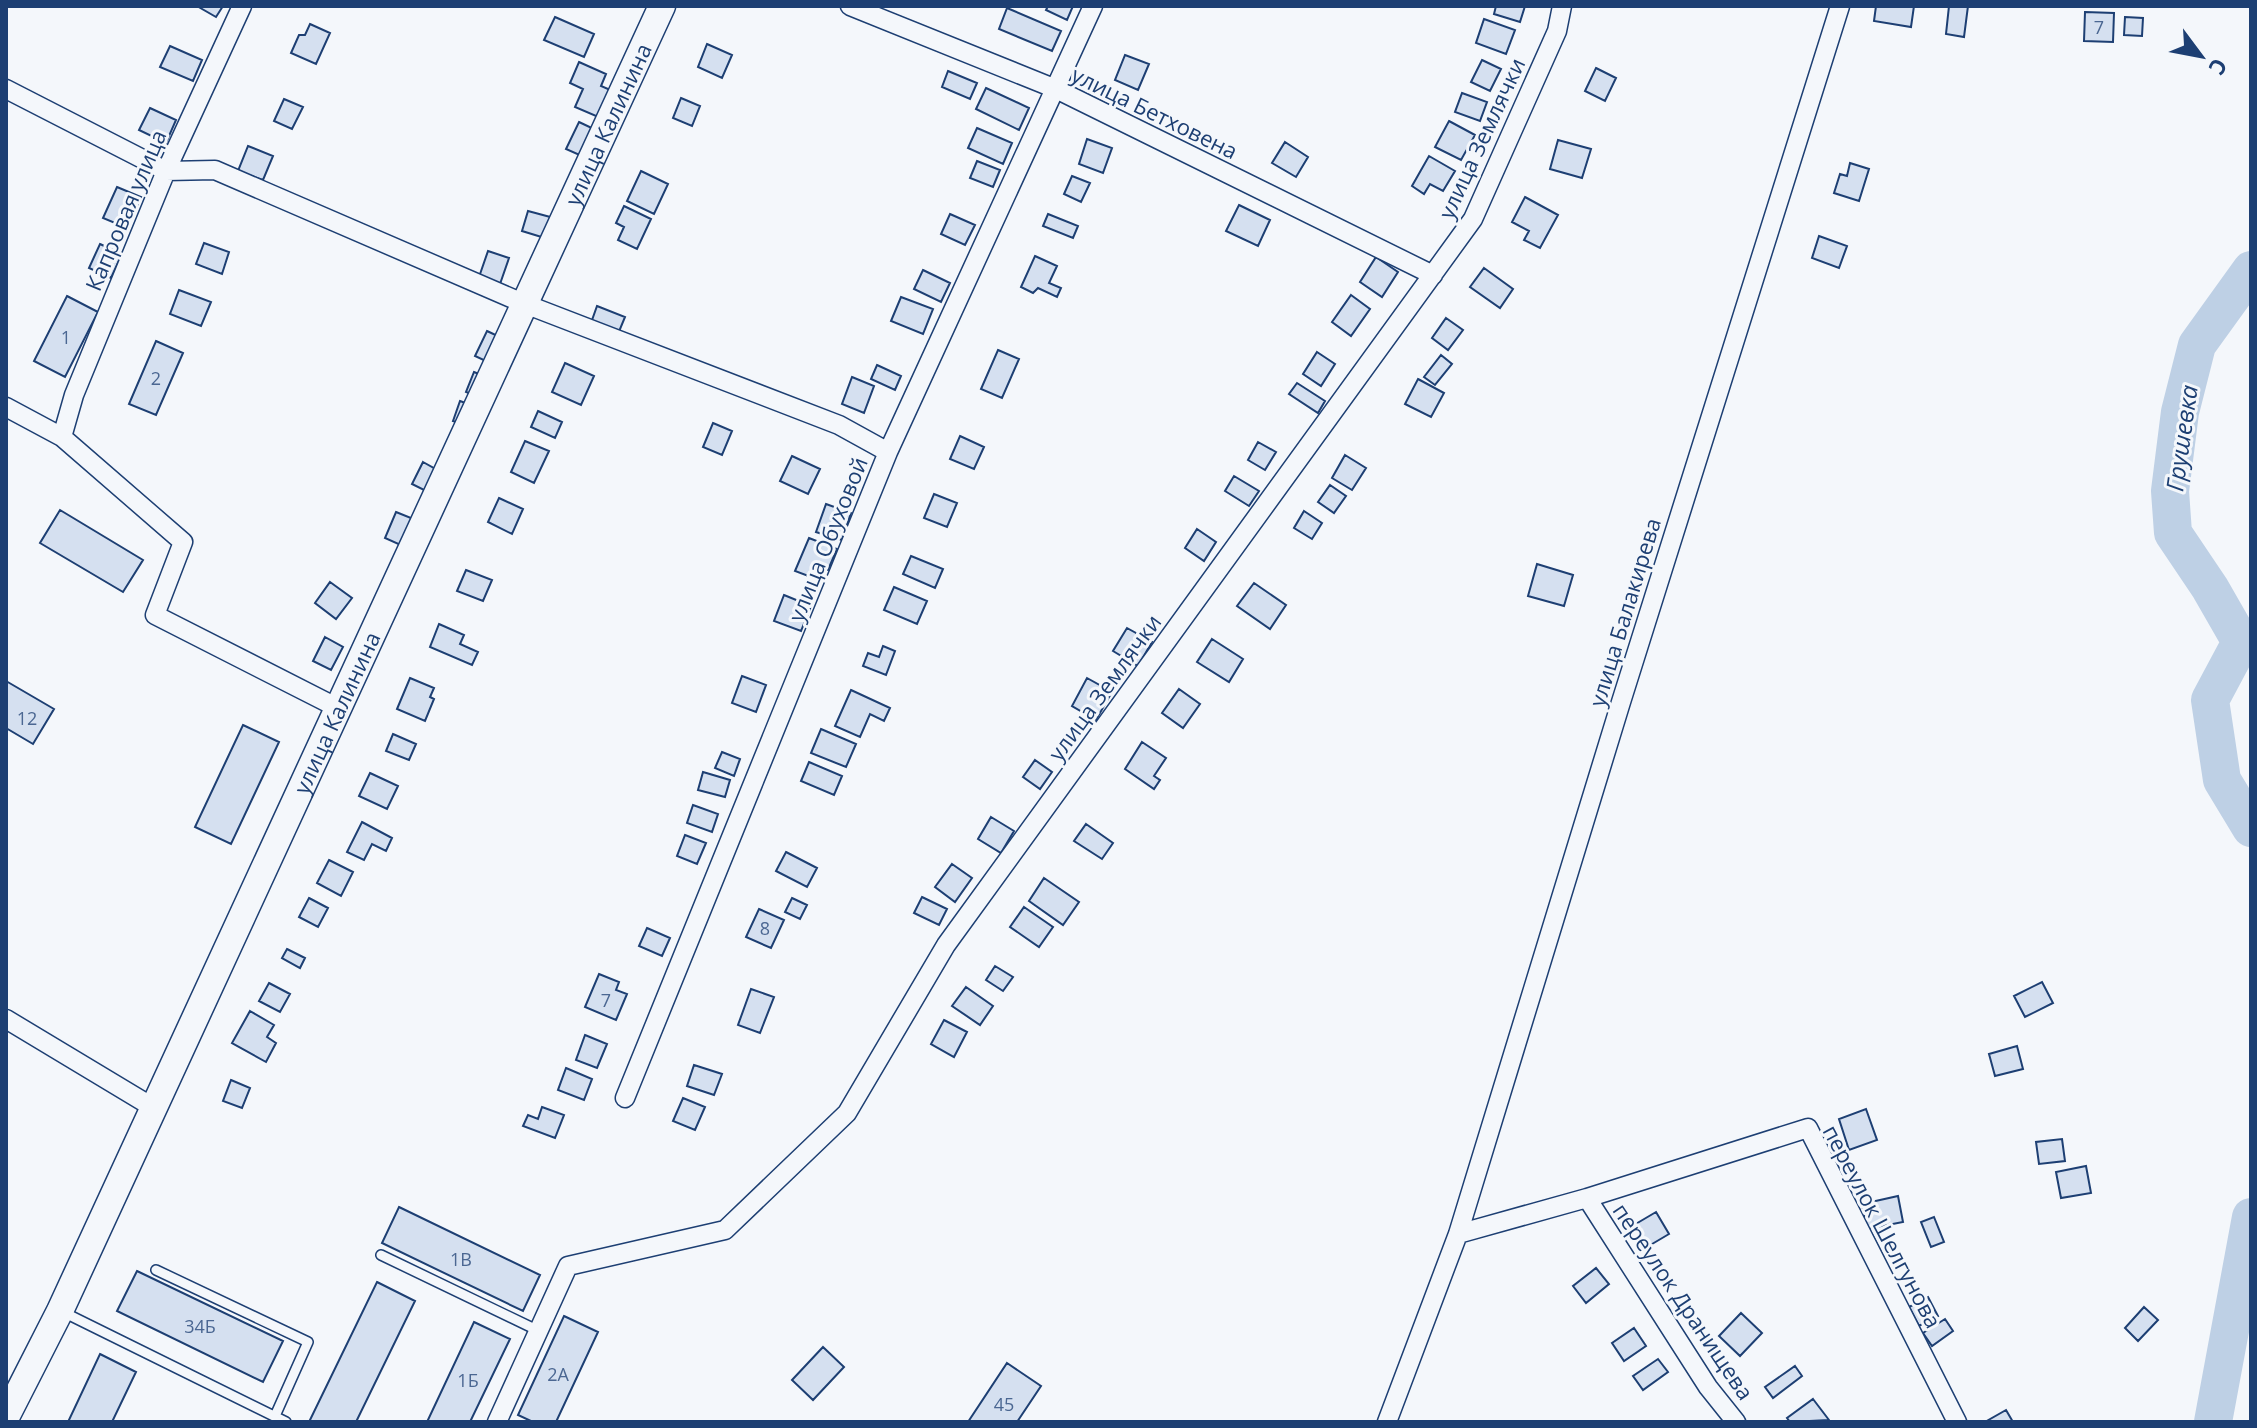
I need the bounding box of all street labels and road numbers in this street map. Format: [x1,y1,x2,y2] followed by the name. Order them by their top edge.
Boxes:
[557,38,658,210] street label: улица Калинина
[1431,53,1531,223] street label: улица Землячки
[1067,59,1243,165] street label: улица Бетховена
[78,125,172,295] street label: Капровая улица
[780,452,874,626] street label: улица Обуховой
[1581,514,1667,710] street label: улица Балакирева
[1041,608,1167,766] street label: улица Землячки
[286,627,386,799] street label: улица Калинина
[1817,1119,1949,1333] street label: переулок Шелгунова
[1607,1197,1761,1405] street label: переулок Дранищева

